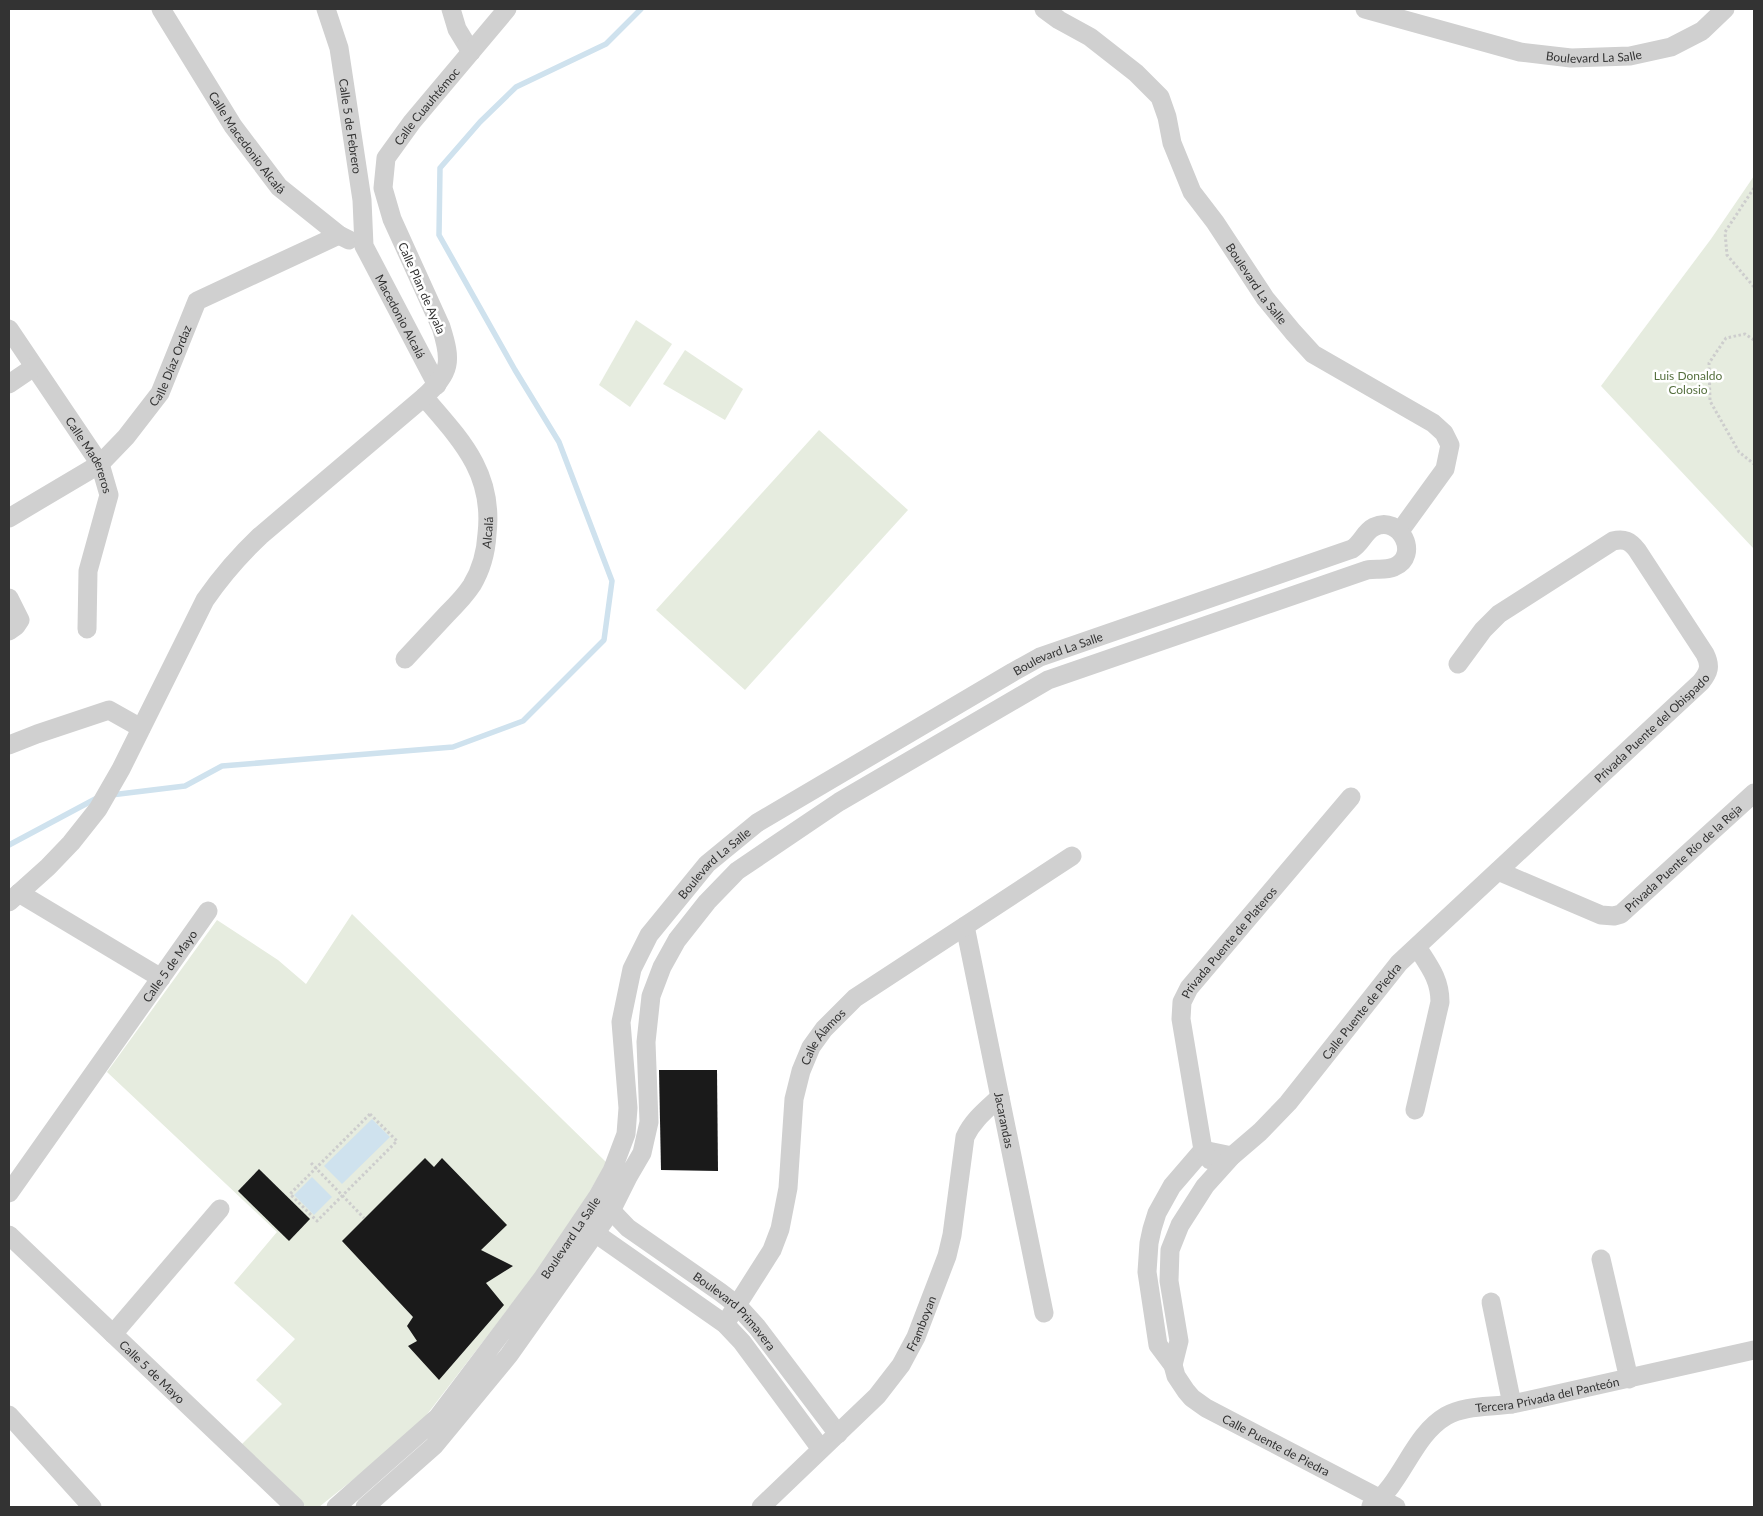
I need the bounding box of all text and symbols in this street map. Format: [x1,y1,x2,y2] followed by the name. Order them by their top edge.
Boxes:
[1545,46,1643,66] street label: Boulevard La Salle
[390,64,463,148] street label: Calle Cuauhtémoc
[336,77,365,175] street label: Calle 5 de Febrero
[206,88,289,197] street label: Calle Macedonio Alcalá
[395,240,449,336] street label: Calle Plan de Ayala
[1223,240,1291,327] street label: Boulevard La Salle
[373,271,429,361] street label: Macedonio Alcalá
[145,322,194,409] street label: Calle Díaz Ordaz
[1654,368,1722,397] park label: Luis Donaldo Colosio
[63,414,116,495] street label: Calle Madereros
[478,517,495,549] street label: Alcalá
[1010,628,1105,678] street label: Boulevard La Salle
[1591,670,1712,785] street label: Privada Puente del Obispado
[1621,801,1745,915] street label: Privada Puente Río de la Reja
[674,824,753,902] street label: Boulevard La Salle
[1178,883,1279,1001] street label: Privada Puente de Plateros
[139,927,200,1005] street label: Calle 5 de Mayo
[1318,959,1404,1062] street label: Calle Puente de Piedra
[797,1005,848,1067] street label: Calle Álamos
[992,1090,1018,1150] street label: Jacarandas
[537,1193,603,1281] street label: Boulevard La Salle
[691,1268,779,1353] street label: Boulevard Primavera
[902,1293,939,1354] street label: Framboyan
[117,1337,189,1406] street label: Calle 5 de Mayo
[1474,1373,1621,1415] street label: Tercera Privada del Panteón
[1220,1410,1333,1479] street label: Calle Puente de Piedra

